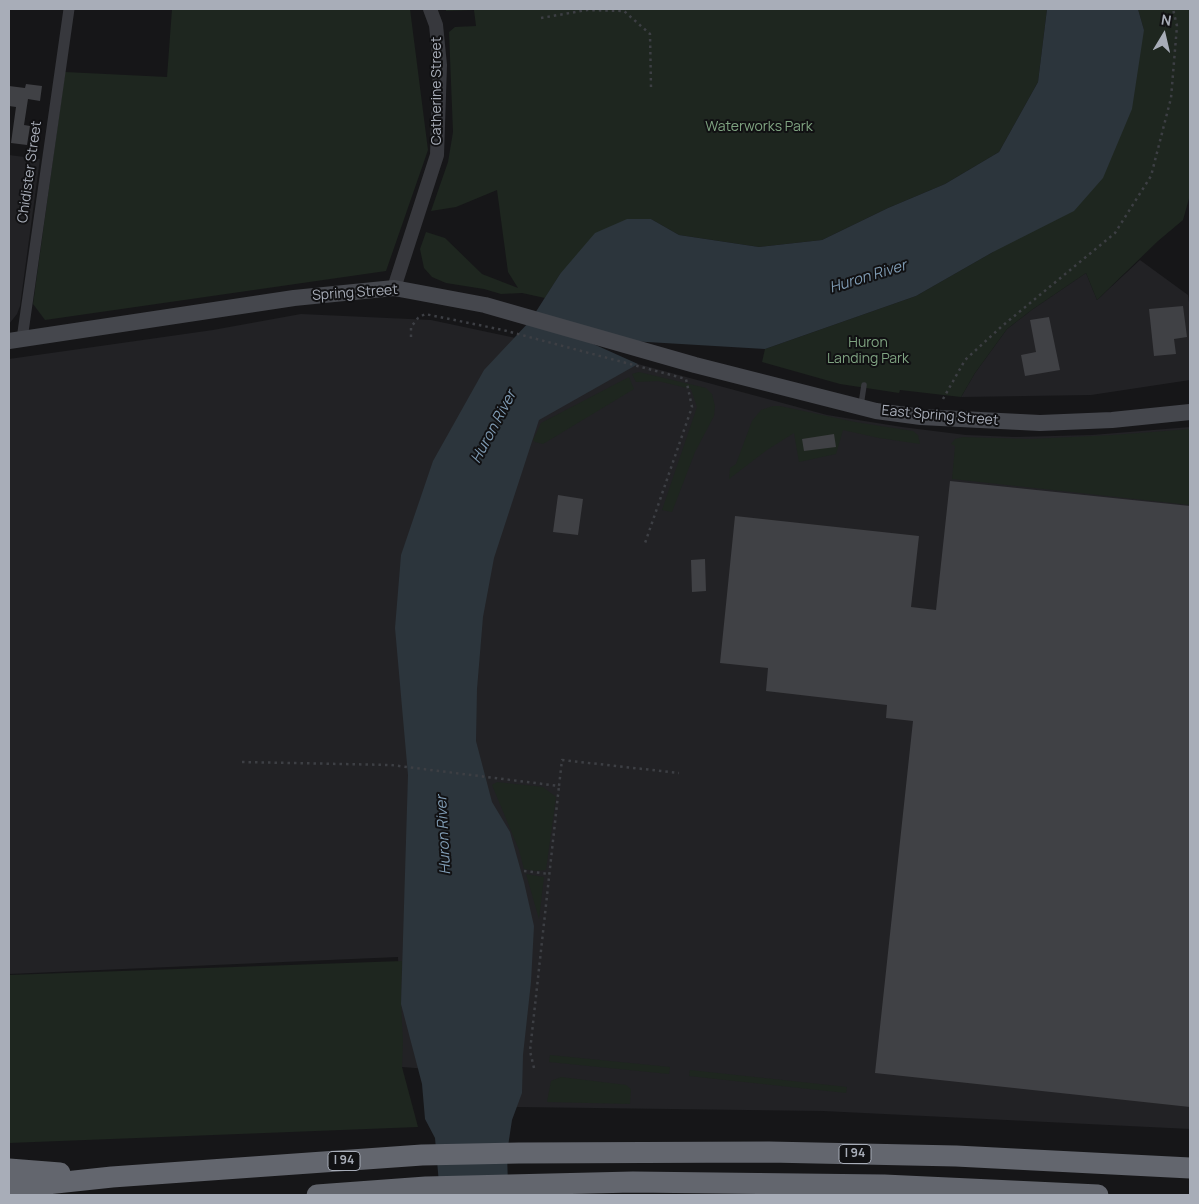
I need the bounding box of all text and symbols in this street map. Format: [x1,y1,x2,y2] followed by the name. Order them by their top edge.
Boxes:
[1139,10,1189,60] north arrow
[1160,10,1173,30] text: N
[429,37,445,145] street label: Catherine Street
[705,119,813,135] park label: Waterworks Park
[15,120,45,224] street label: Chidister Street
[827,257,909,297] water label: Huron River
[312,282,398,304] street label: Spring Street
[827,335,909,368] park label: Huron Landing Park
[467,388,521,466] water label: Huron River
[881,403,999,429] street label: East Spring Street
[433,795,455,875] water label: Huron River
[839,1144,871,1164] road number: I 94
[328,1152,360,1170] road number: I 94

